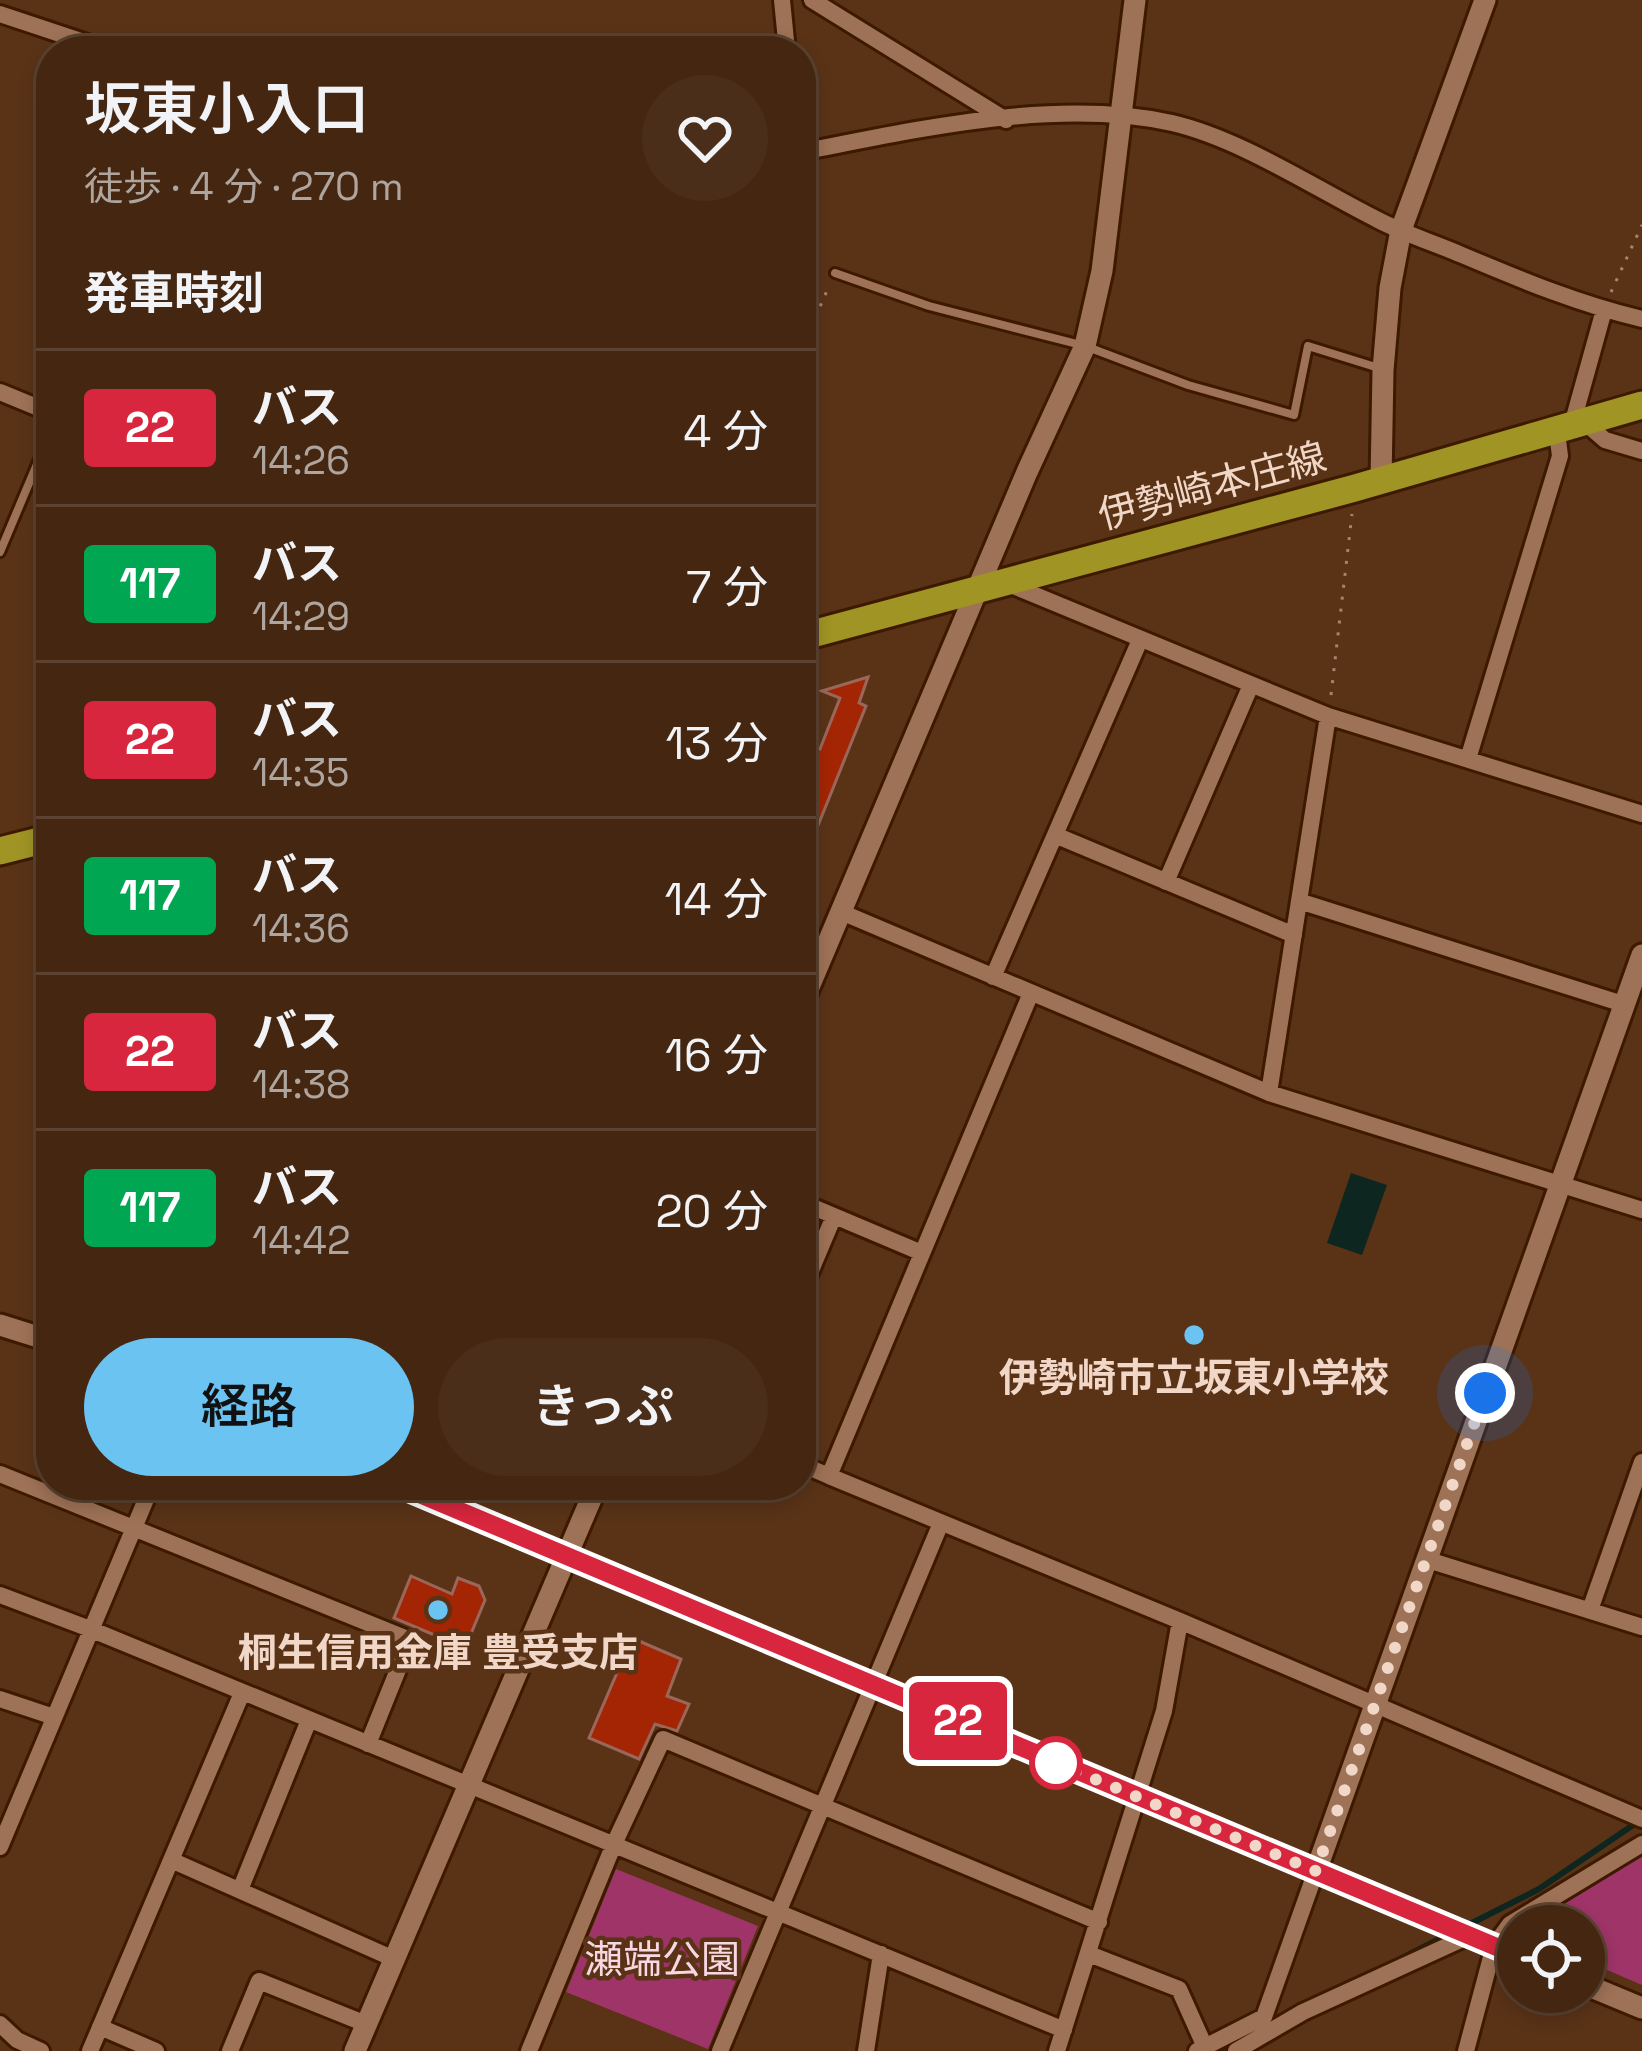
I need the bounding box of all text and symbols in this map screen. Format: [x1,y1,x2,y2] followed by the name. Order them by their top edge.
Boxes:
[84,73,369,146] text: 坂東小入口
[642,75,768,201] button: heart
[84,162,404,211] text: 徒歩 · 4 分 · 270 m
[84,265,264,322] text: 発車時刻
[252,379,342,436] text: バス
[125,401,175,454] text: 22
[683,403,768,460] text: 4 分
[1093,432,1331,540] street label: 伊勢崎本庄線
[252,436,350,485] text: 14:26
[252,535,342,592] text: バス
[119,557,181,610] text: 117
[686,559,768,616] text: 7 分
[252,592,350,641] text: 14:29
[252,691,342,748] text: バス
[125,713,175,766] text: 22
[665,715,768,772] text: 13 分
[252,748,349,797] text: 14:35
[252,847,342,904] text: バス
[119,869,181,922] text: 117
[664,871,768,928] text: 14 分
[252,904,350,953] text: 14:36
[252,1003,342,1060] text: バス
[125,1025,175,1078] text: 22
[665,1027,768,1084] text: 16 分
[252,1060,350,1109] text: 14:38
[252,1159,342,1216] text: バス
[119,1181,181,1234] text: 117
[655,1183,768,1240] text: 20 分
[252,1216,350,1265] text: 14:42
[1181,1322,1207,1348] marker: 伊勢崎市立坂東小学校
[84,1338,414,1476] button: 経路
[438,1338,768,1476] button: きっぷ
[999,1353,1389,1402] place label: 伊勢崎市立坂東小学校
[1455,1363,1515,1423] your location
[425,1597,451,1623] marker: 桐生信用金庫 豊受支店
[238,1628,638,1677] place label: 桐生信用金庫 豊受支店
[904,1682,1012,1760] line badge: 22
[933,1694,983,1747] text: 22
[1031,1738,1081,1788] unlabelled marker
[1497,1905,1605,2013] map controls
[1497,1905,1605,2013] button: locate
[584,1935,740,1984] park label: 瀬端公園

